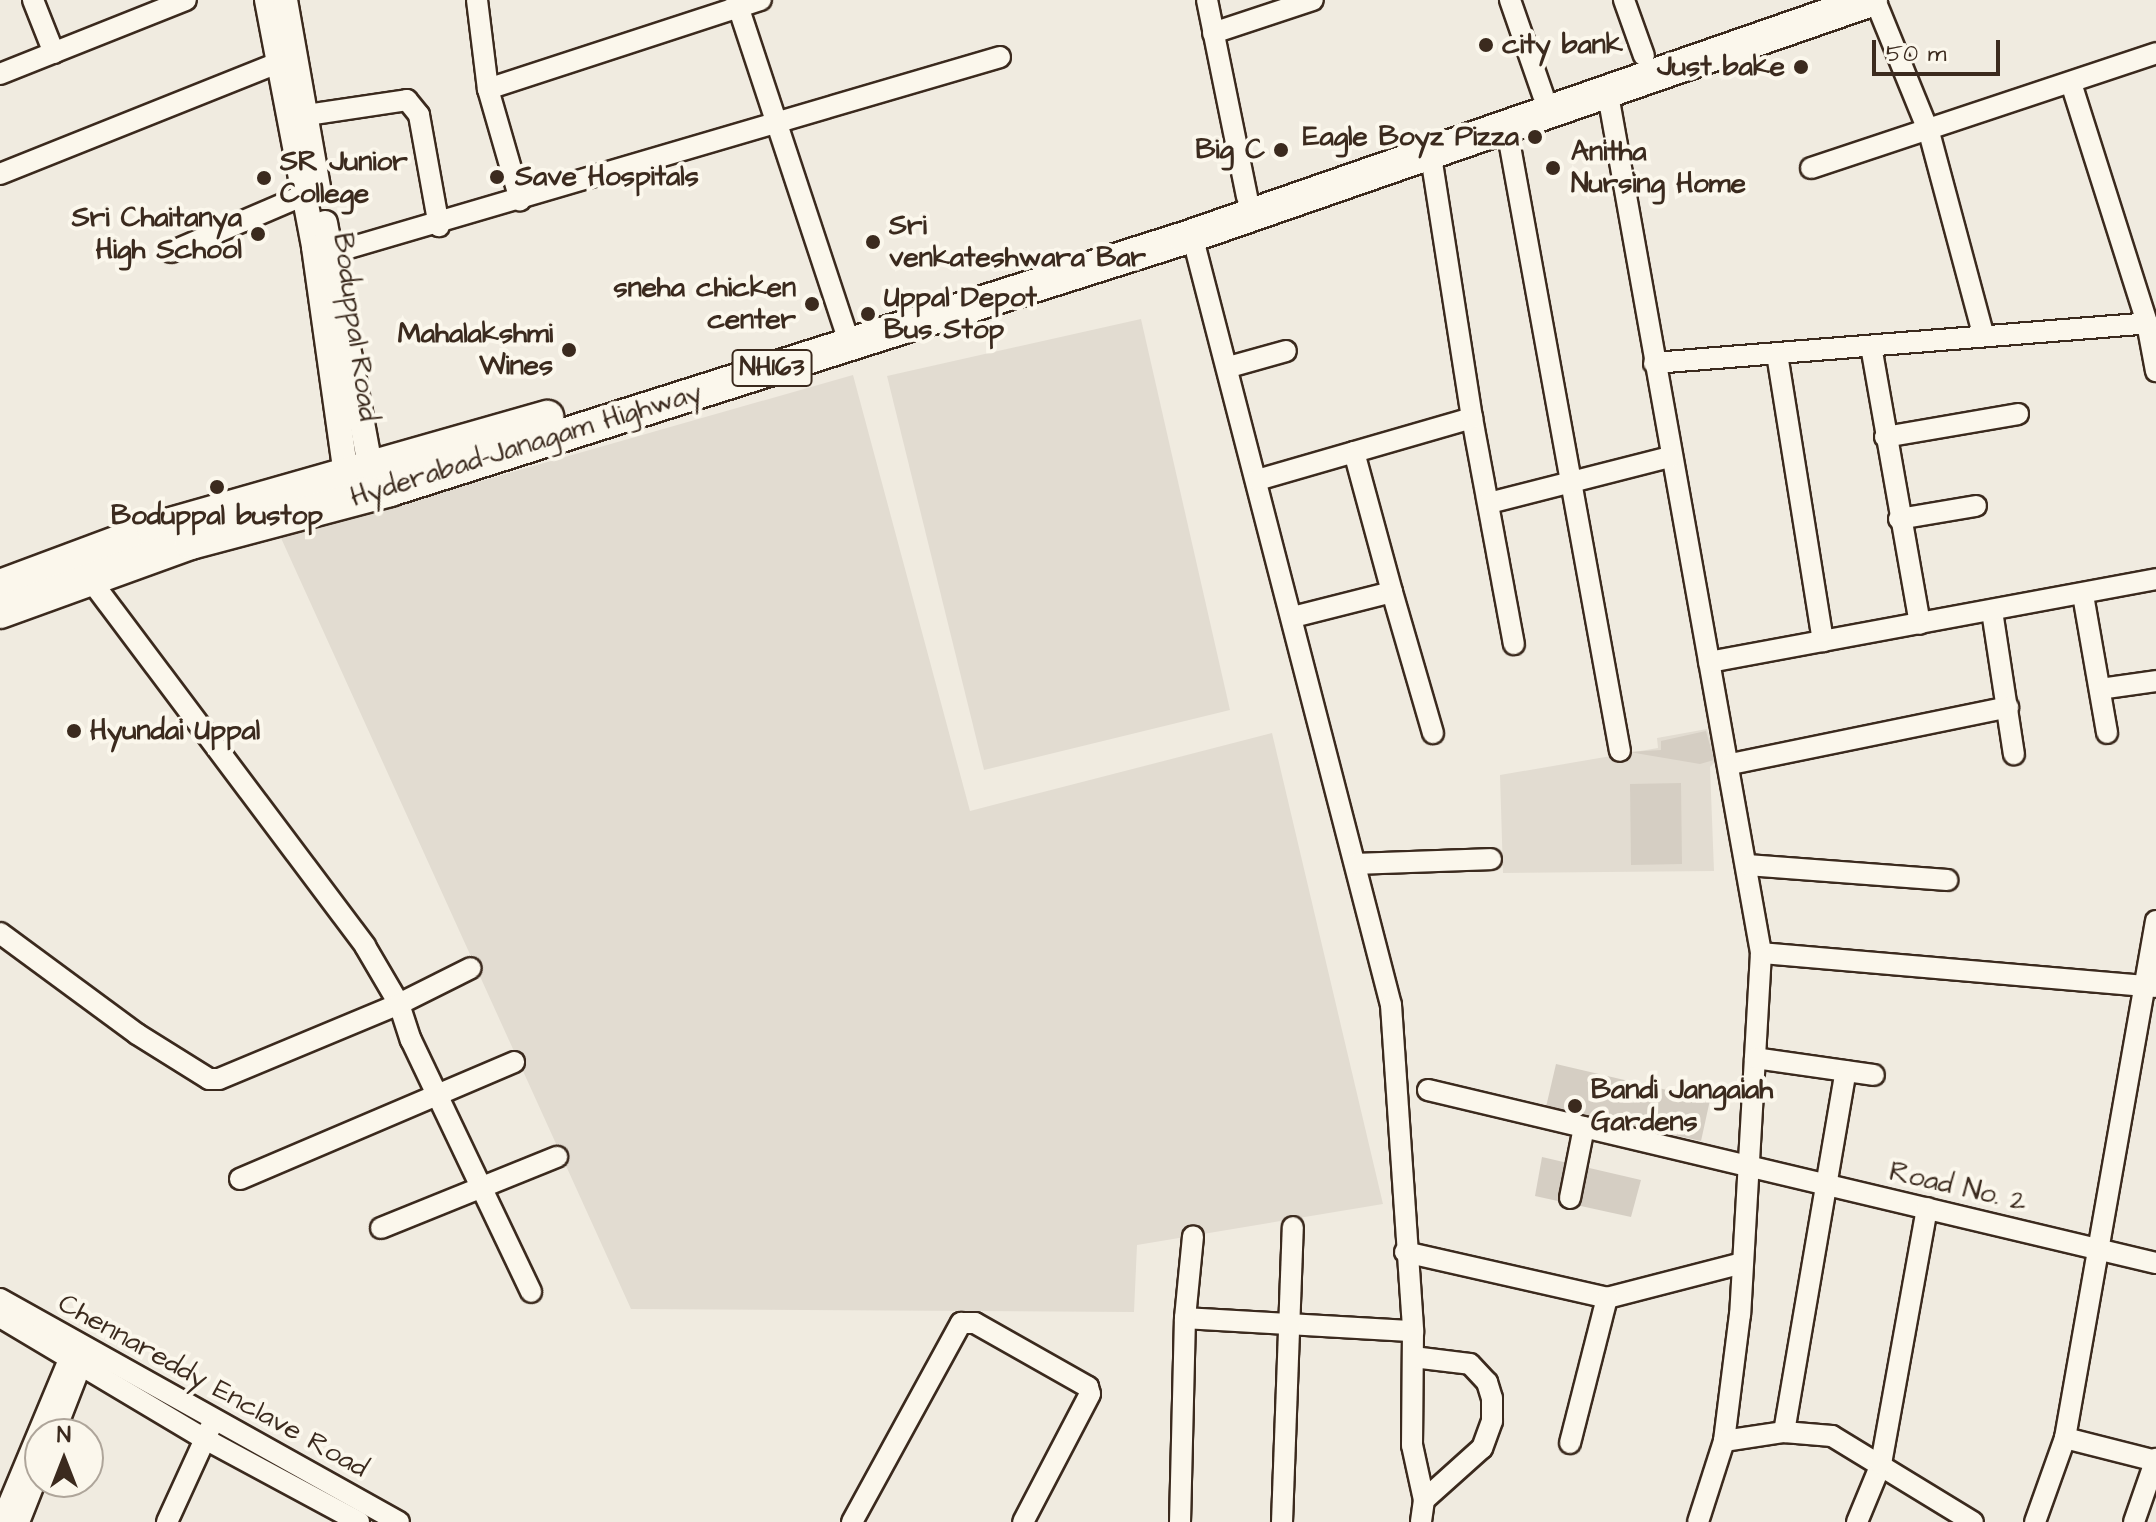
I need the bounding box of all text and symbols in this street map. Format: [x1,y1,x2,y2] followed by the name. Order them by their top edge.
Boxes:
[1876,24,2004,74] scale bar
[1502,28,1623,62] place label: city bank
[1477,36,1495,54] marker: city bank
[1886,37,1946,71] text: 50 m
[1657,50,1785,84] place label: Just bake
[1792,58,1810,76] marker: Just bake
[1303,120,1519,154] place label: Eagle Boyz Pizza
[1526,128,1544,146] marker: Eagle Boyz Pizza
[1195,133,1265,167] place label: Big C
[1571,135,1746,201] place label: Anitha Nursing Home
[1272,141,1290,159] marker: Big C
[280,145,408,211] place label: SR Junior College
[1542,157,1564,179] marker: Anitha Nursing Home
[515,160,699,194] place label: Save Hospitals
[486,166,508,188] marker: Save Hospitals
[255,169,273,187] marker: SR Junior College
[72,201,242,267] place label: Sri Chaitanya High School
[889,209,1146,275] place label: Sri venkateshwara Bar
[249,225,267,243] marker: Sri Chaitanya High School
[325,231,385,423] street label: Boduppal Road
[864,233,882,251] marker: Sri venkateshwara Bar
[614,271,796,337] place label: sneha chicken center
[884,281,1037,347] place label: Uppal Depot Bus Stop
[803,295,821,313] marker: sneha chicken center
[859,305,877,323] marker: Uppal Depot Bus Stop
[398,317,553,383] place label: Mahalakshmi Wines
[560,341,578,359] marker: Mahalakshmi Wines
[730,346,814,390] road number: NH163
[346,376,706,514] street label: Hyderabad-Janagam Highway
[208,478,226,496] marker: Boduppal bustop
[111,499,323,533] place label: Boduppal bustop
[90,714,260,748] place label: Hyundai Uppal
[65,722,83,740] marker: Hyundai Uppal
[1591,1073,1773,1139] place label: Bandi Jangaiah Gardens
[1566,1097,1584,1115] marker: Bandi Jangaiah Gardens
[1886,1155,2030,1219] street label: Road No. 2
[52,1287,374,1485] street label: Chennareddy Enclave Road
[24,1418,104,1498] north arrow
[57,1420,71,1451] text: N

